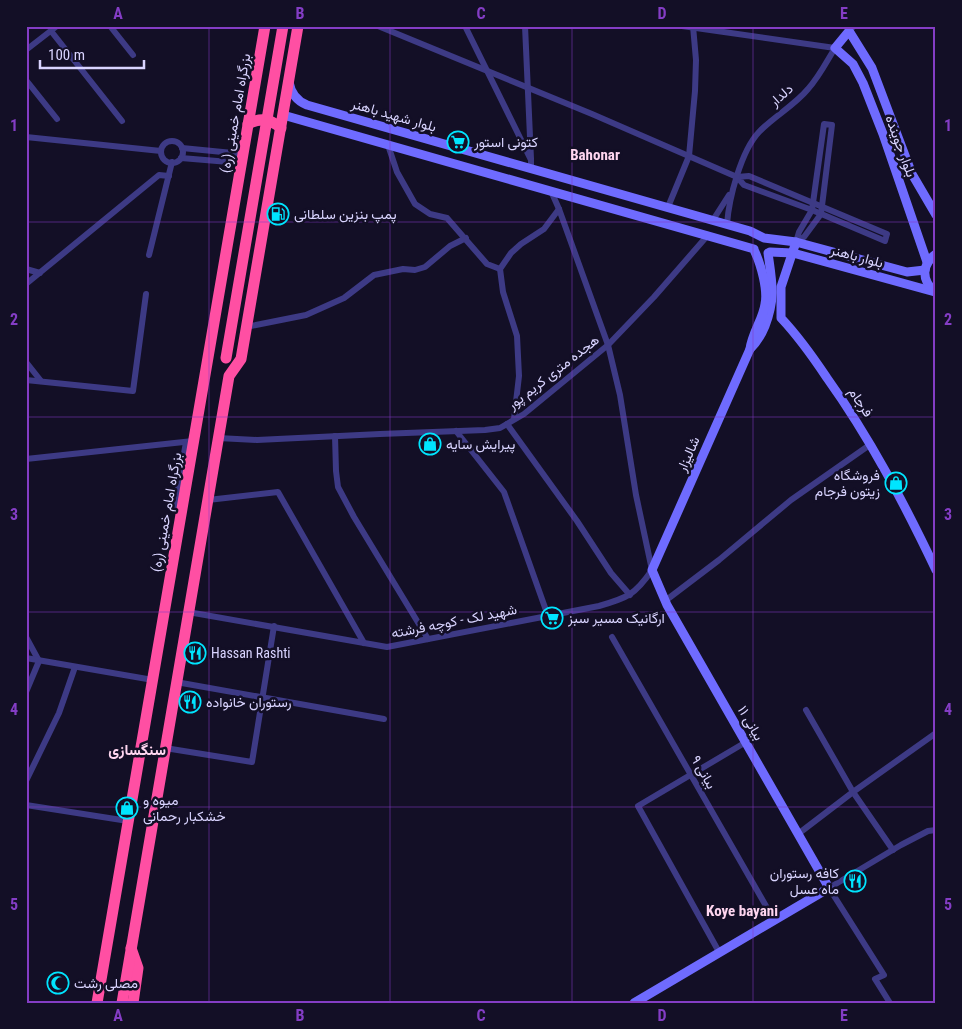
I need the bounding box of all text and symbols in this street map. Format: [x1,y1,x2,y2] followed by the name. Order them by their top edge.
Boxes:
[113,4,123,23] text: A
[296,4,305,23] text: B
[476,4,486,23] text: C
[657,4,667,23] text: D
[840,4,848,23] text: E
[40,38,144,70] scale bar
[48,46,85,64] text: 100 m
[217,52,254,174] street label: بزرگراه امام خمینی (ره)
[765,80,797,111] street label: دلدار
[349,95,438,136] street label: بلوار شهید باهنر
[881,113,920,179] street label: بلوار جوینده
[10,116,18,135] text: 1
[944,116,952,135] text: 1
[446,130,470,154] supermarket icon: کتونی استور
[473,134,538,151] place label: کتونی استور
[570,146,620,164] district label: Bahonar
[266,202,290,226] fuel station icon: پمپ بنزین سلطانی
[294,206,397,224] place label: پمپ بنزین سلطانی
[828,241,885,272] street label: بلوار باهنر
[10,310,18,329] text: 2
[944,310,952,329] text: 2
[503,331,603,415] street label: هجده متری کریم پور
[845,384,877,420] street label: فرجام
[418,432,442,456] shop icon: پیرایش سایه
[673,434,704,475] street label: شالیزار
[446,436,515,454] place label: پیرایش سایه
[148,451,185,573] street label: بزرگراه امام خمینی (ره)
[815,467,880,500] place label: فروشگاه زیتون فرجام
[884,471,908,495] shop icon: فروشگاه زیتون فرجام
[10,505,18,524] text: 3
[944,505,952,524] text: 3
[390,601,519,643] street label: شهید لک - کوچه فرشته
[540,606,564,630] supermarket icon: ارگانیک مسیر سبز
[567,610,665,627] place label: ارگانیک مسیر سبز
[183,641,207,665] restaurant icon: Hassan Rashti
[211,645,291,661] place label: Hassan Rashti
[178,690,202,714] restaurant icon: رستوران خانواده
[206,694,292,711] place label: رستوران خانواده
[10,700,18,719] text: 4
[944,700,952,719] text: 4
[734,703,767,744] street label: بیانی ۱۱
[108,741,166,759] district label: سنگسازی
[687,752,720,792] street label: بیانی ۹
[143,792,226,825] place label: میوه و خشکبار رحمانی
[115,796,139,820] shop icon: میوه و خشکبار رحمانی
[770,865,839,898] place label: کافه رستوران ماه عسل
[843,869,867,893] restaurant icon: کافه رستوران ماه عسل
[10,895,18,914] text: 5
[944,895,952,914] text: 5
[706,902,778,920] district label: Koye bayani
[46,971,70,995] mosque icon: مصلی رشت
[74,975,138,992] place label: مصلی رشت
[113,1006,123,1025] text: A
[296,1006,305,1025] text: B
[476,1006,486,1025] text: C
[657,1006,667,1025] text: D
[840,1006,848,1025] text: E

